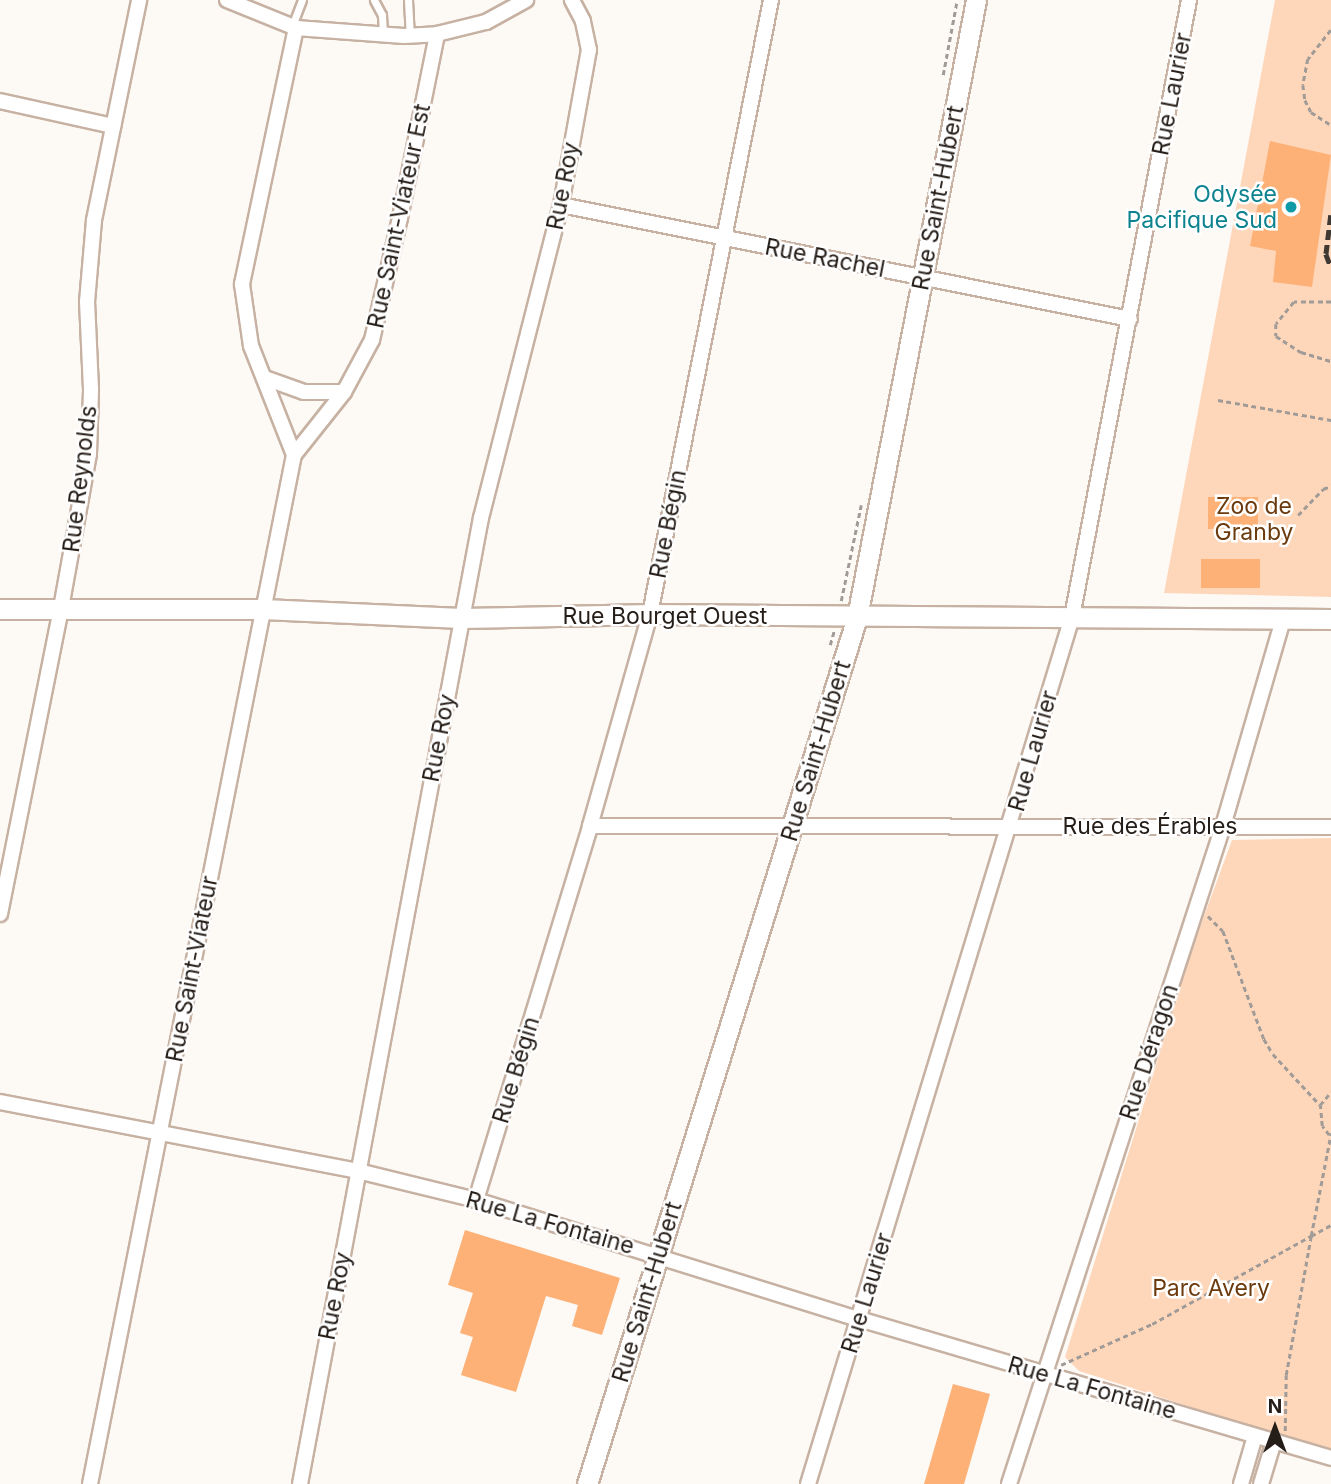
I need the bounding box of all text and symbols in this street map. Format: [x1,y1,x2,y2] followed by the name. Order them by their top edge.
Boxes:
[1147,30,1197,158] street label: Rue Laurier
[362,101,436,331] street label: Rue Saint-Viateur Est
[907,103,969,293] street label: Rue Saint-Hubert
[541,140,585,232] street label: Rue Roy
[1127,180,1277,234] place label: Odysée Pacifique Sud
[1283,199,1299,215] marker: Odysée Pacifique Sud
[763,233,887,283] street label: Rue Rachel
[57,404,103,554] street label: Rue Reynolds
[644,467,692,581] street label: Rue Bégin
[1215,492,1293,546] park label: Zoo de Granby
[563,602,767,630] street label: Rue Bourget Ouest
[775,657,857,845] street label: Rue Saint-Hubert
[1003,687,1063,815] street label: Rue Laurier
[417,692,461,784] street label: Rue Roy
[1063,812,1237,840] street label: Rue des Érables
[160,874,224,1064] street label: Rue Saint-Viateur
[1114,981,1184,1123] street label: Rue Déragon
[487,1013,545,1127] street label: Rue Bégin
[463,1186,637,1260] street label: Rue La Fontaine
[606,1198,688,1386] street label: Rue Saint-Hubert
[836,1229,898,1357] street label: Rue Laurier
[313,1250,357,1342] street label: Rue Roy
[1152,1274,1270,1302] park label: Parc Avery
[1005,1351,1179,1425] street label: Rue La Fontaine
[1240,1393,1310,1463] north arrow
[1268,1395,1282,1418] text: N

